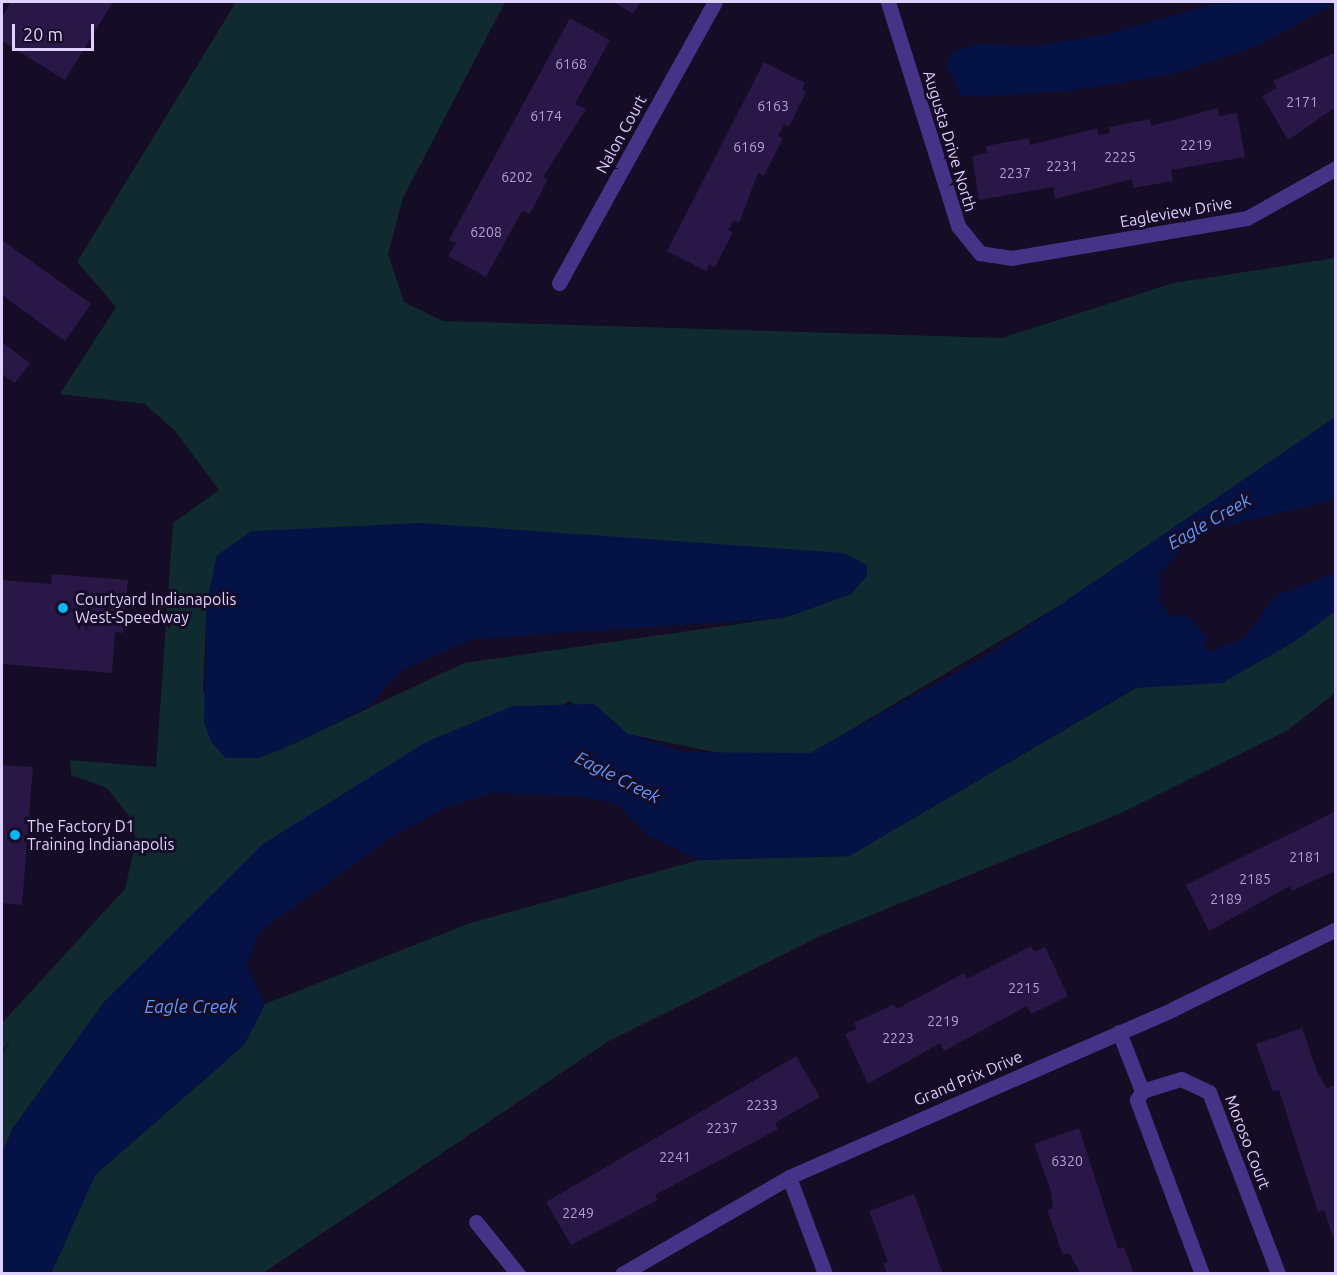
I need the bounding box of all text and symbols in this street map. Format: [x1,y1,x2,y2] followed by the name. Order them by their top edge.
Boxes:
[15,12,98,50] scale bar
[23,24,63,44] text: 20 m
[555,56,587,72] house number: 6168
[919,68,981,214] street label: Augusta Drive North
[592,91,650,177] street label: Nalon Court
[1286,94,1318,110] house number: 2171
[757,98,789,114] house number: 6163
[530,108,562,124] house number: 6174
[1180,137,1212,153] house number: 2219
[733,139,765,155] house number: 6169
[1104,149,1136,165] house number: 2225
[1046,158,1078,174] house number: 2231
[999,165,1031,181] house number: 2237
[501,169,533,185] house number: 6202
[1118,193,1234,231] street label: Eagleview Drive
[470,224,502,240] house number: 6208
[1163,488,1255,554] water label: Eagle Creek
[75,589,236,627] place label: Courtyard Indianapolis West-Speedway
[56,601,70,615] marker: Courtyard Indianapolis West-Speedway
[572,746,664,808] water label: Eagle Creek
[27,816,174,854] place label: The Factory D1 Training Indianapolis
[8,828,22,842] marker: The Factory D1 Training Indianapolis
[1289,849,1321,865] house number: 2181
[1239,871,1271,887] house number: 2185
[1210,891,1242,907] house number: 2189
[1008,980,1040,996] house number: 2215
[145,995,237,1017] water label: Eagle Creek
[927,1013,959,1029] house number: 2219
[882,1030,914,1046] house number: 2223
[911,1046,1025,1110] street label: Grand Prix Drive
[1221,1092,1275,1192] street label: Moroso Court
[746,1097,778,1113] house number: 2233
[706,1120,738,1136] house number: 2237
[659,1149,691,1165] house number: 2241
[1051,1153,1083,1169] house number: 6320
[562,1205,594,1221] house number: 2249

